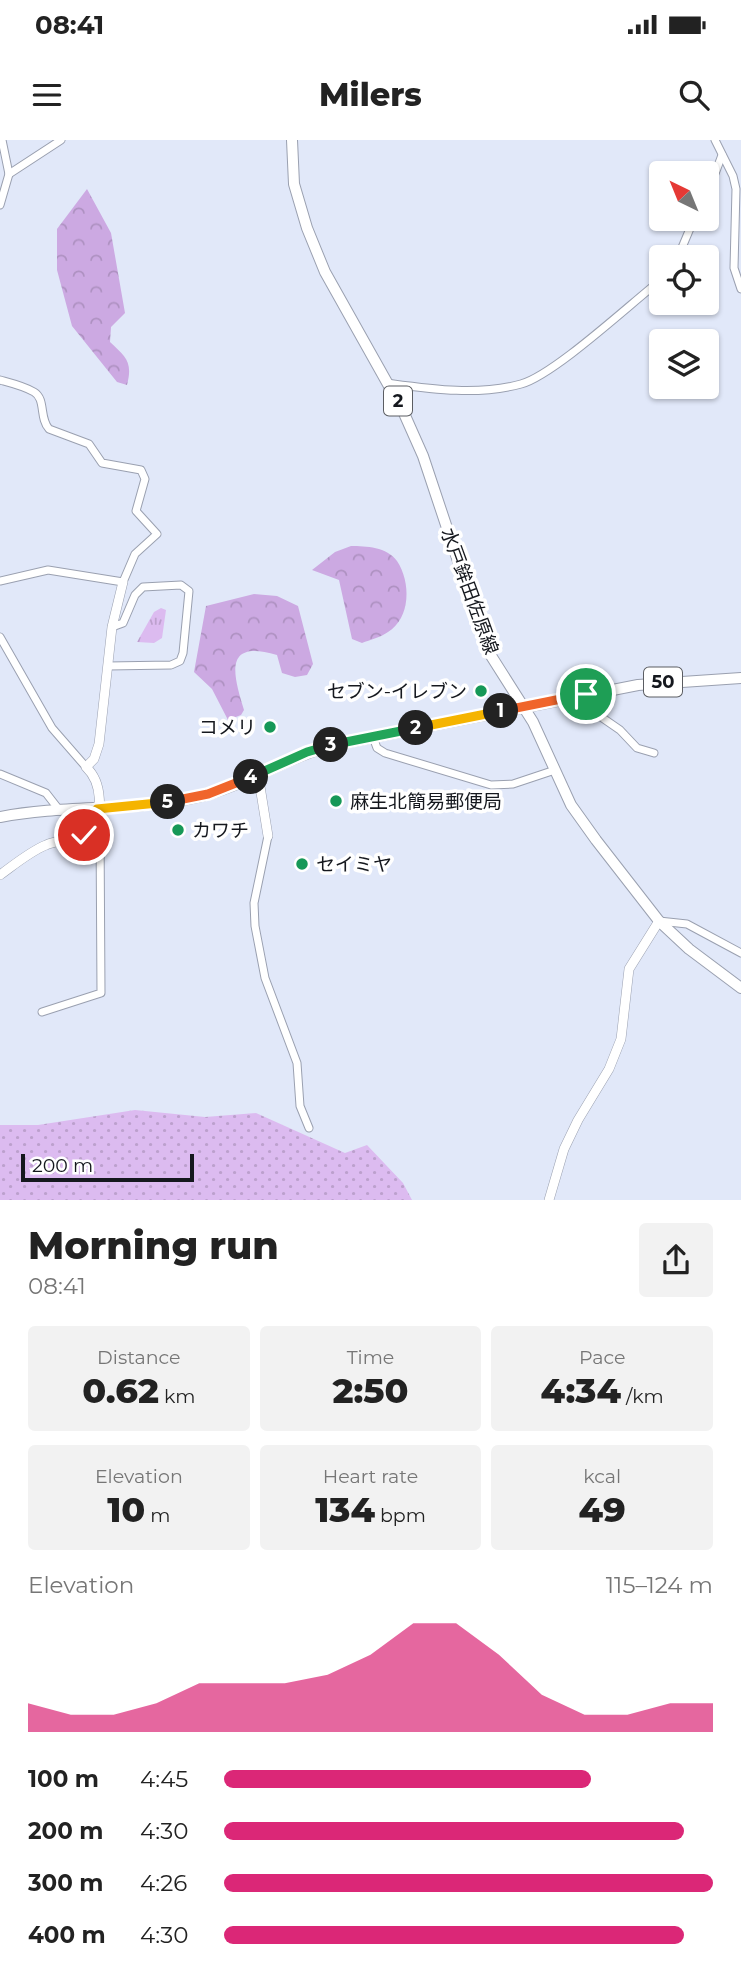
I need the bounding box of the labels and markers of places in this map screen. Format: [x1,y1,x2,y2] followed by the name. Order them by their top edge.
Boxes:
[556,664,616,724] pin
[327,680,467,703] place label: セブン-イレブン
[473,683,489,699] marker: セブン-イレブン
[484,694,518,728] pin: 1
[398,710,434,746] pin: 2
[199,716,256,739] place label: コメリ
[262,719,278,735] marker: コメリ
[314,728,348,762] pin: 3
[233,760,268,794] pin: 4
[150,784,186,820] pin: 5
[350,790,502,813] place label: 麻生北簡易郵便局
[328,793,344,809] marker: 麻生北簡易郵便局
[54,805,114,865] pin
[192,819,249,842] place label: カワチ
[170,822,186,838] marker: カワチ
[316,853,392,876] place label: セイミヤ
[294,856,310,872] marker: セイミヤ

